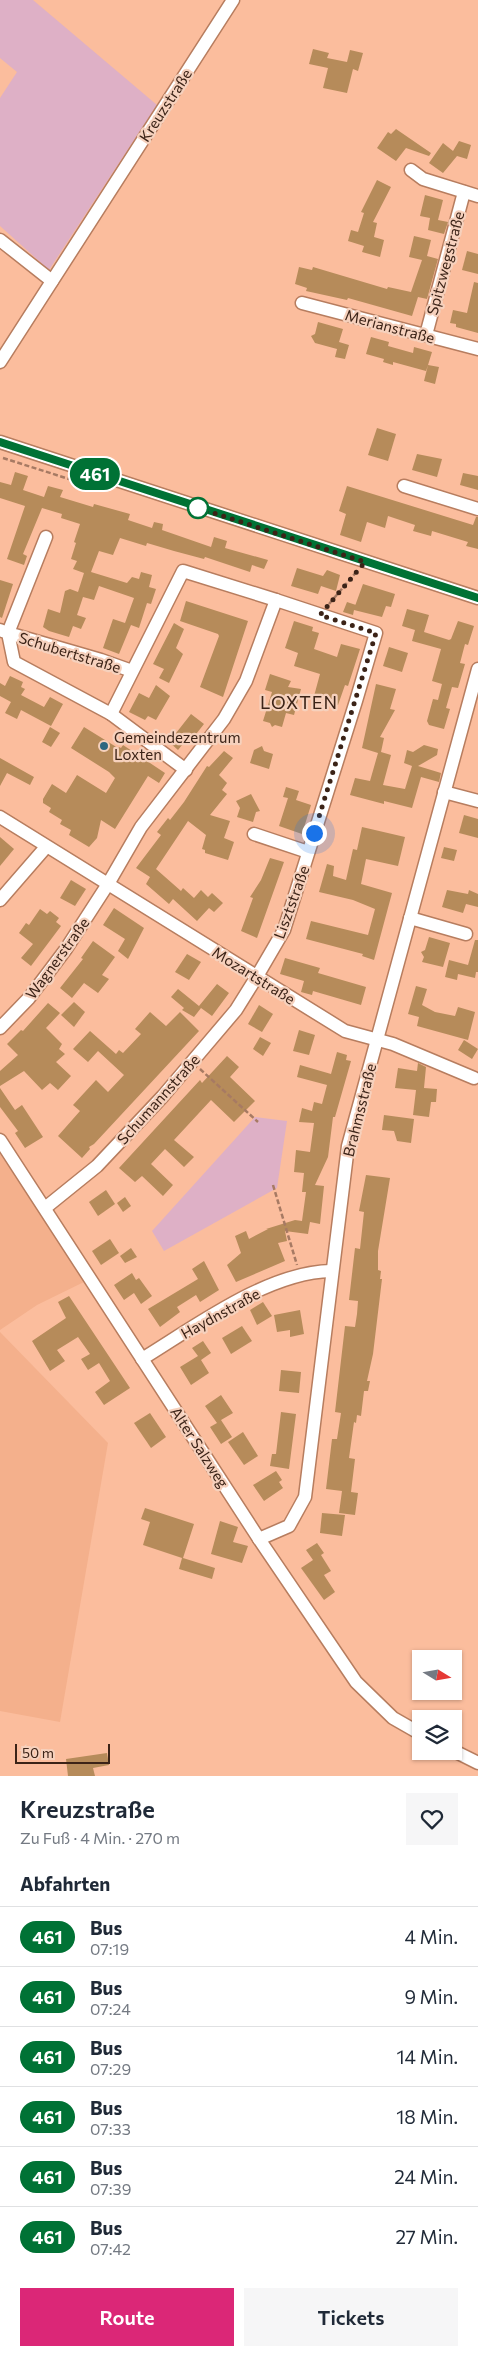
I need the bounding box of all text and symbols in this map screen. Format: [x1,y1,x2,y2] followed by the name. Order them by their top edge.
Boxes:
[135,65,195,145] street label: Kreuzstraße
[423,209,468,317] street label: Spitzwegstraße
[343,305,437,347] street label: Merianstraße
[66,458,124,490] line badge: 461
[80,463,110,485] text: 461
[187,497,209,519] unlabelled marker
[17,628,123,676] street label: Schubertstraße
[260,691,338,713] district label: LOXTEN
[114,728,240,763] place label: Gemeindezentrum Loxten
[98,740,110,752] marker: Gemeindezentrum Loxten
[302,821,327,846] your location
[269,863,313,941] street label: Lisztstraße
[21,914,93,1002] street label: Wagnerstraße
[209,942,299,1008] street label: Mozartstraße
[113,1050,203,1148] street label: Schumannstraße
[339,1061,379,1159] street label: Brahmsstraße
[177,1284,263,1342] street label: Haydnstraße
[167,1403,233,1491] street label: Alter Salzweg
[412,1650,462,1700] north arrow
[412,1650,462,1760] map controls
[412,1710,462,1760] button: layers
[15,1741,110,1764] scale bar
[22,1744,54,1761] text: 50 m
[406,1793,458,1845] button: heart
[20,1794,155,1823] text: Kreuzstraße
[20,1828,180,1847] text: Zu Fuß · 4 Min. · 270 m
[20,1872,110,1895] text: Abfahrten
[90,1916,122,1939] text: Bus
[405,1925,458,1948] text: 4 Min.
[32,1926,63,1948] text: 461
[90,1939,129,1958] text: 07:19
[90,1976,122,1999] text: Bus
[404,1985,458,2008] text: 9 Min.
[32,1986,63,2008] text: 461
[90,1999,131,2018] text: 07:24
[90,2036,122,2059] text: Bus
[396,2045,458,2068] text: 14 Min.
[32,2046,63,2068] text: 461
[90,2059,131,2078] text: 07:29
[90,2096,122,2119] text: Bus
[396,2105,458,2128] text: 18 Min.
[32,2106,63,2128] text: 461
[90,2119,131,2138] text: 07:33
[90,2156,122,2179] text: Bus
[394,2165,458,2188] text: 24 Min.
[32,2166,63,2188] text: 461
[90,2179,131,2198] text: 07:39
[90,2216,122,2239] text: Bus
[395,2225,458,2248] text: 27 Min.
[32,2226,63,2248] text: 461
[90,2239,131,2258] text: 07:42
[20,2288,234,2346] button: Route
[244,2288,458,2346] button: Tickets

